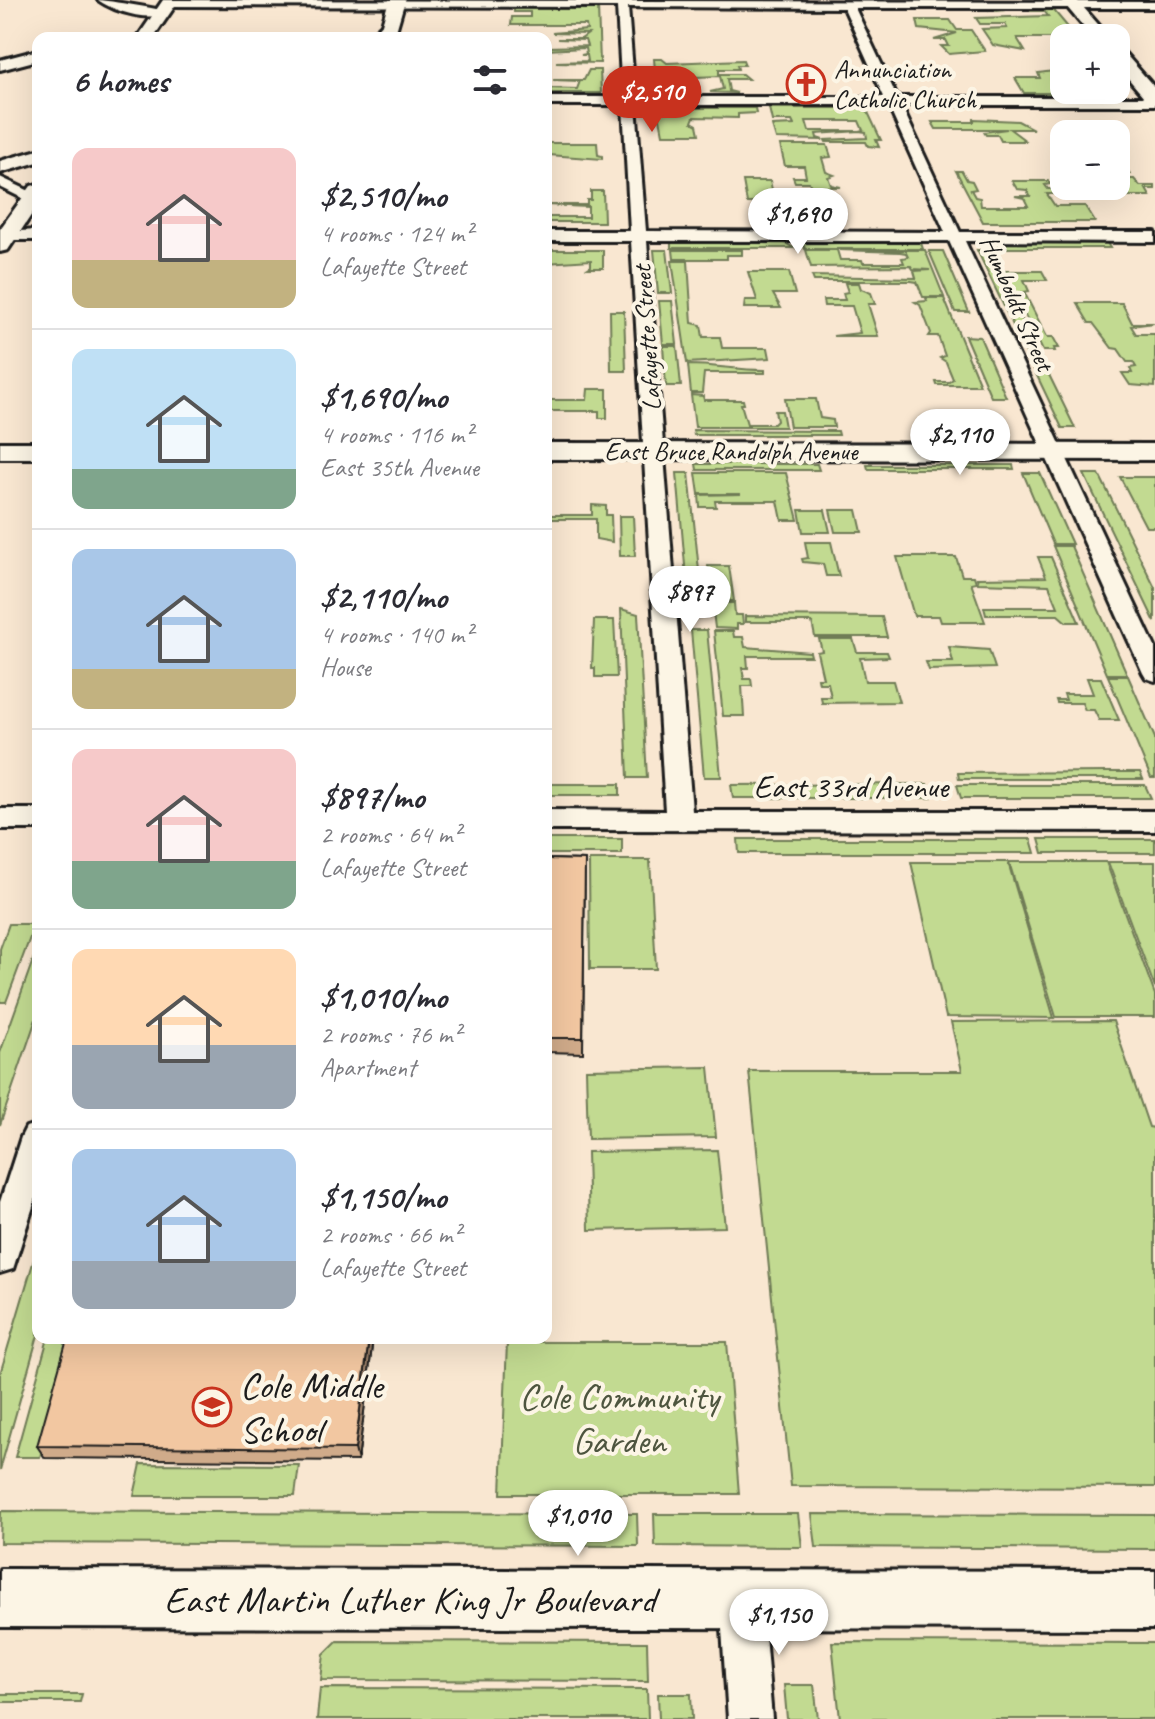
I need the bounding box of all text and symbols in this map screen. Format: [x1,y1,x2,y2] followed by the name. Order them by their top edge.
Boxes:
[1050,24,1130,200] map controls
[1050,24,1130,104] button: +
[834,53,977,116] place label: Annunciation Catholic Church
[468,58,512,102] icon: filters
[72,59,169,102] text: 6 homes
[785,63,827,105] church icon: Annunciation Catholic Church
[587,66,717,134] pin: $2,510
[620,75,684,108] text: $2,510
[1050,120,1130,200] button: −
[320,174,446,217] text: $2,510/mo
[136,180,232,276] icon: home
[733,188,863,256] pin: $1,690
[766,197,830,230] text: $1,690
[320,217,472,250] text: 4 rooms · 124 m²
[972,230,1063,378] street label: Humboldt Street
[320,250,466,283] text: Lafayette Street
[625,262,669,412] street label: Lafayette Street
[320,375,447,418] text: $1,690/mo
[136,381,232,477] icon: home
[895,409,1025,477] pin: $2,110
[320,418,472,451] text: 4 rooms · 116 m²
[928,418,992,451] text: $2,110
[605,435,859,468] street label: East Bruce Randolph Avenue
[320,451,479,484] text: East 35th Avenue
[643,566,737,634] pin: $897
[320,575,447,618] text: $2,110/mo
[667,575,713,608] text: $897
[136,581,232,677] icon: home
[320,618,472,651] text: 4 rooms · 140 m²
[320,651,371,684] text: House
[754,766,951,807] street label: East 33rd Avenue
[320,775,424,818] text: $897/mo
[136,781,232,877] icon: home
[320,818,461,851] text: 2 rooms · 64 m²
[320,851,466,884] text: Lafayette Street
[320,975,447,1018] text: $1,010/mo
[136,981,232,1077] icon: home
[320,1018,461,1051] text: 2 rooms · 76 m²
[320,1051,416,1084] text: Apartment
[320,1175,446,1218] text: $1,150/mo
[136,1181,232,1277] icon: home
[320,1218,461,1251] text: 2 rooms · 66 m²
[320,1251,466,1284] text: Lafayette Street
[240,1362,385,1453] place label: Cole Middle School
[519,1373,722,1464] park label: Cole Community Garden
[191,1386,233,1428] school or university icon: Cole Middle School
[513,1490,643,1558] pin: $1,010
[546,1499,610,1532] text: $1,010
[164,1576,661,1623] street label: East Martin Luther King Jr Boulevard
[714,1589,844,1657] pin: $1,150
[747,1598,811,1631] text: $1,150

